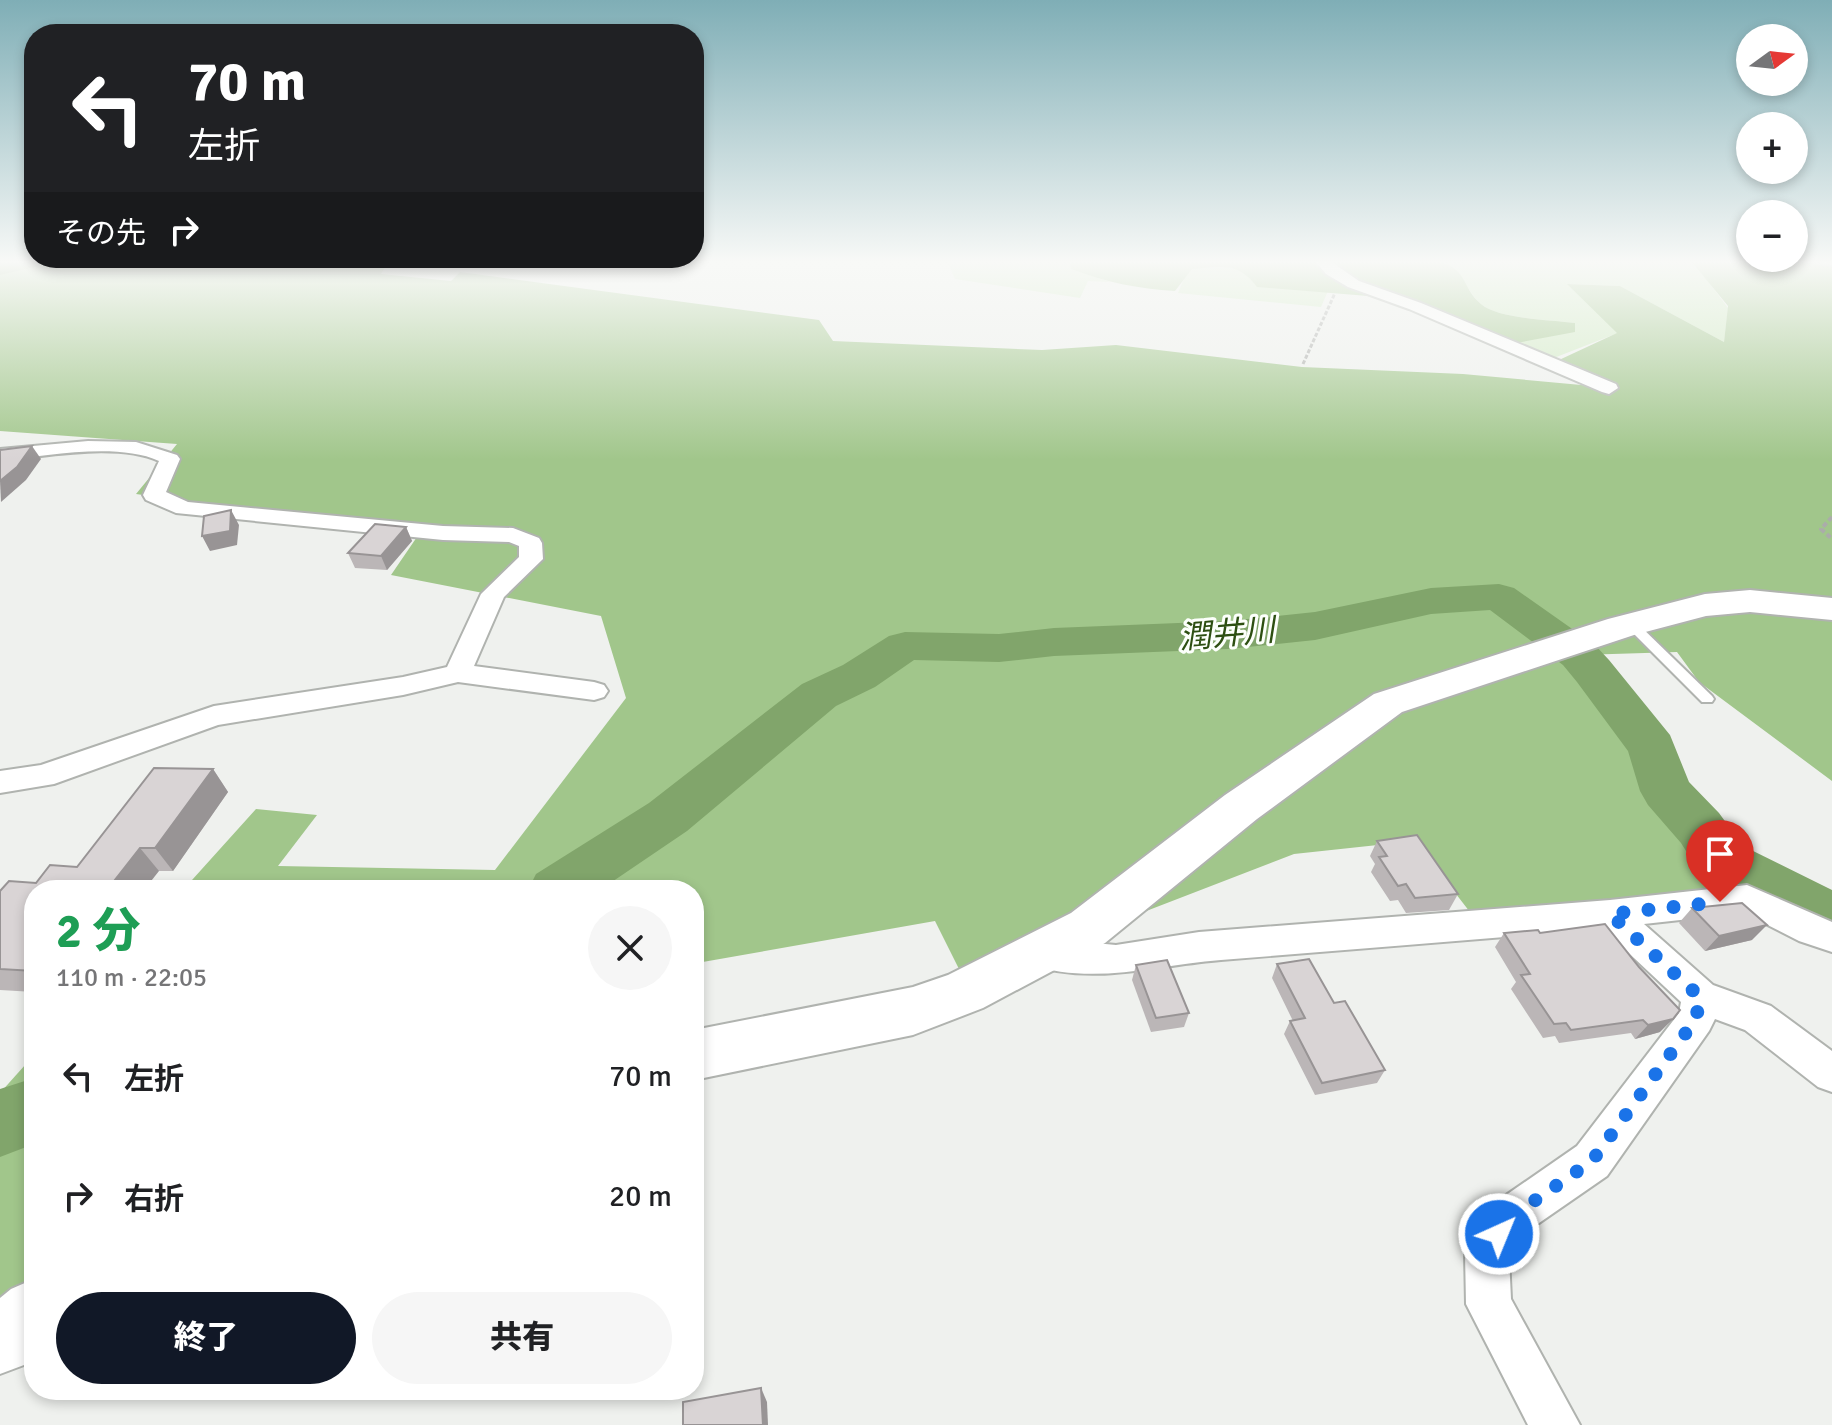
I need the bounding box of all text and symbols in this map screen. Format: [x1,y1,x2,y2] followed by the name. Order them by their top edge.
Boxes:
[1736,24,1808,96] north arrow
[1736,24,1808,272] map controls
[188,47,306,116] text: 70 m
[56,56,160,160] icon: left
[1736,112,1808,184] button: +
[188,124,260,169] text: 左折
[1736,200,1808,272] button: −
[162,208,206,252] icon: right
[56,215,146,252] text: その先
[1177,610,1279,658] water label: 潤井川
[1686,820,1754,902] pin
[1698,832,1742,876] icon: arrive
[56,902,140,961] text: 2 分
[588,906,672,990] button: close
[56,962,207,994] text: 110 m · 22:05
[56,1054,100,1098] icon: left
[609,1058,672,1095] text: 70 m
[124,1061,184,1098] text: 左折
[56,1174,100,1218] icon: right
[609,1178,672,1215] text: 20 m
[124,1181,184,1218] text: 右折
[1457,1192,1541,1276] position arrow
[56,1292,356,1384] button: 終了
[372,1292,672,1384] button: 共有

